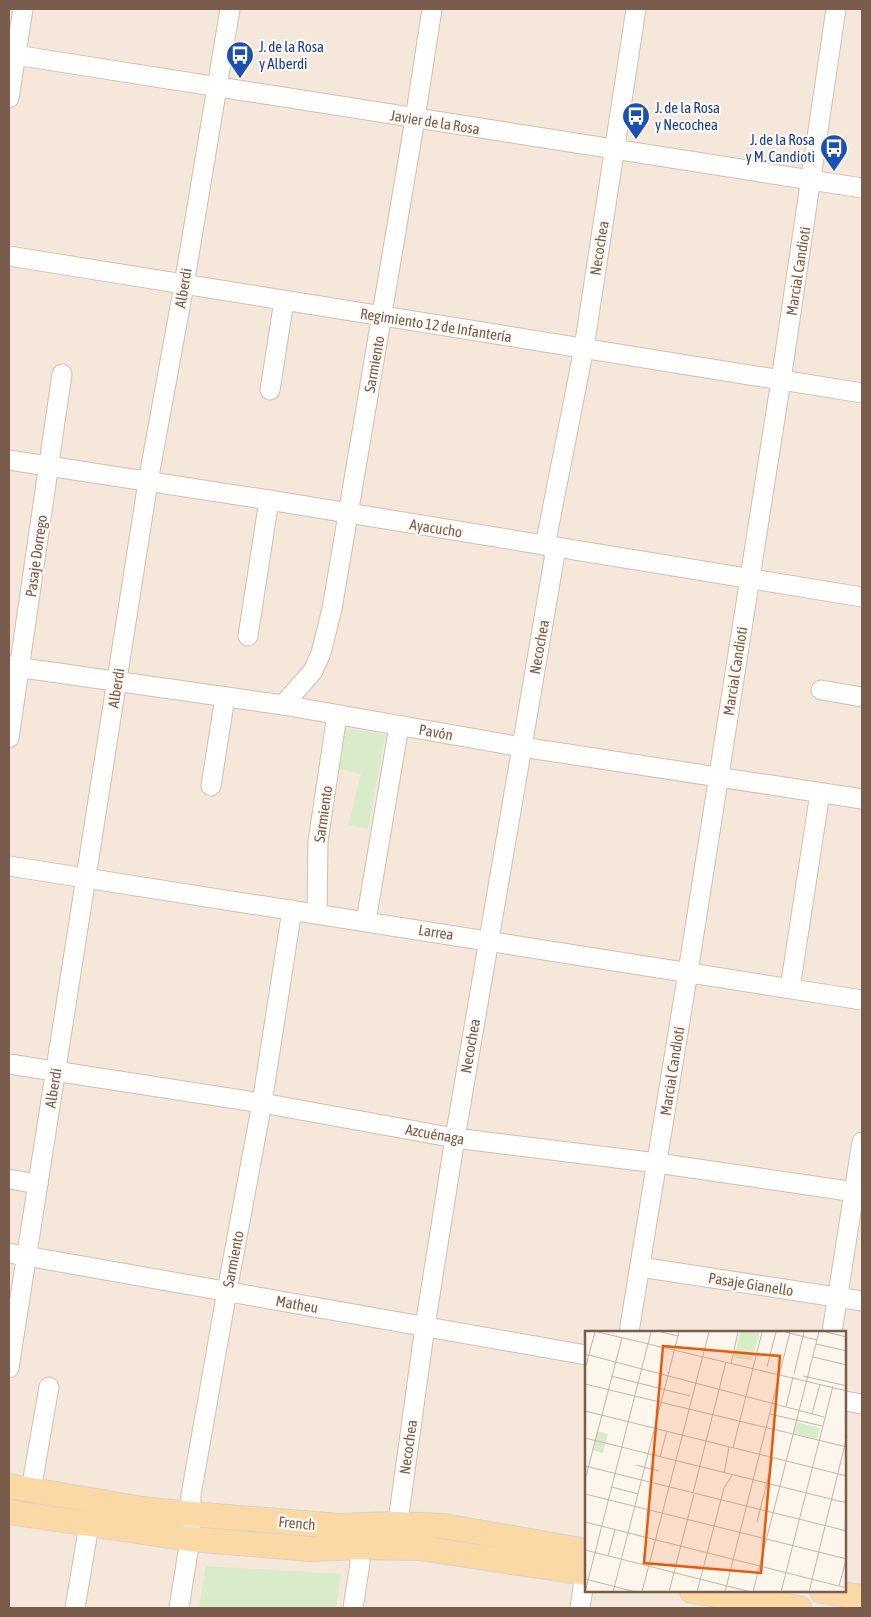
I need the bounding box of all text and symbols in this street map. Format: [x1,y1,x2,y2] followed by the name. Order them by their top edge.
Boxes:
[259,38,324,72] place label: J. de la Rosa y Alberdi
[225,40,255,79] bus stop icon: J. de la Rosa y Alberdi
[655,99,720,133] place label: J. de la Rosa y Necochea
[621,101,651,140] bus stop icon: J. de la Rosa y Necochea
[389,107,481,137] street label: Javier de la Rosa
[746,131,815,165] place label: J. de la Rosa y M. Candioti
[819,133,849,172] bus stop icon: J. de la Rosa y M. Candioti
[586,220,612,276] street label: Necochea
[783,225,813,317] street label: Marcial Candioti
[171,267,195,309] street label: Alberdi
[359,305,513,345] street label: Regimiento 12 de Infantería
[361,334,387,394] street label: Sarmiento
[22,514,50,598] street label: Pasaje Dorrego
[408,515,464,541] street label: Ayacucho
[526,619,552,675] street label: Necochea
[720,625,750,717] street label: Marcial Candioti
[104,667,128,709] street label: Alberdi
[418,721,454,743] street label: Pavón
[311,784,335,844] street label: Sarmiento
[417,921,455,943] street label: Larrea
[457,1018,483,1074] street label: Necochea
[657,1025,687,1117] street label: Marcial Candioti
[41,1067,65,1109] street label: Alberdi
[404,1120,466,1148] street label: Azcuénaga
[219,1229,247,1289] street label: Sarmiento
[707,1269,795,1299] street label: Pasaje Gianello
[275,1292,319,1316] street label: Matheu
[585,1331,846,1592] inset map
[396,1419,420,1475] street label: Necochea
[278,1513,316,1533] street label: French

